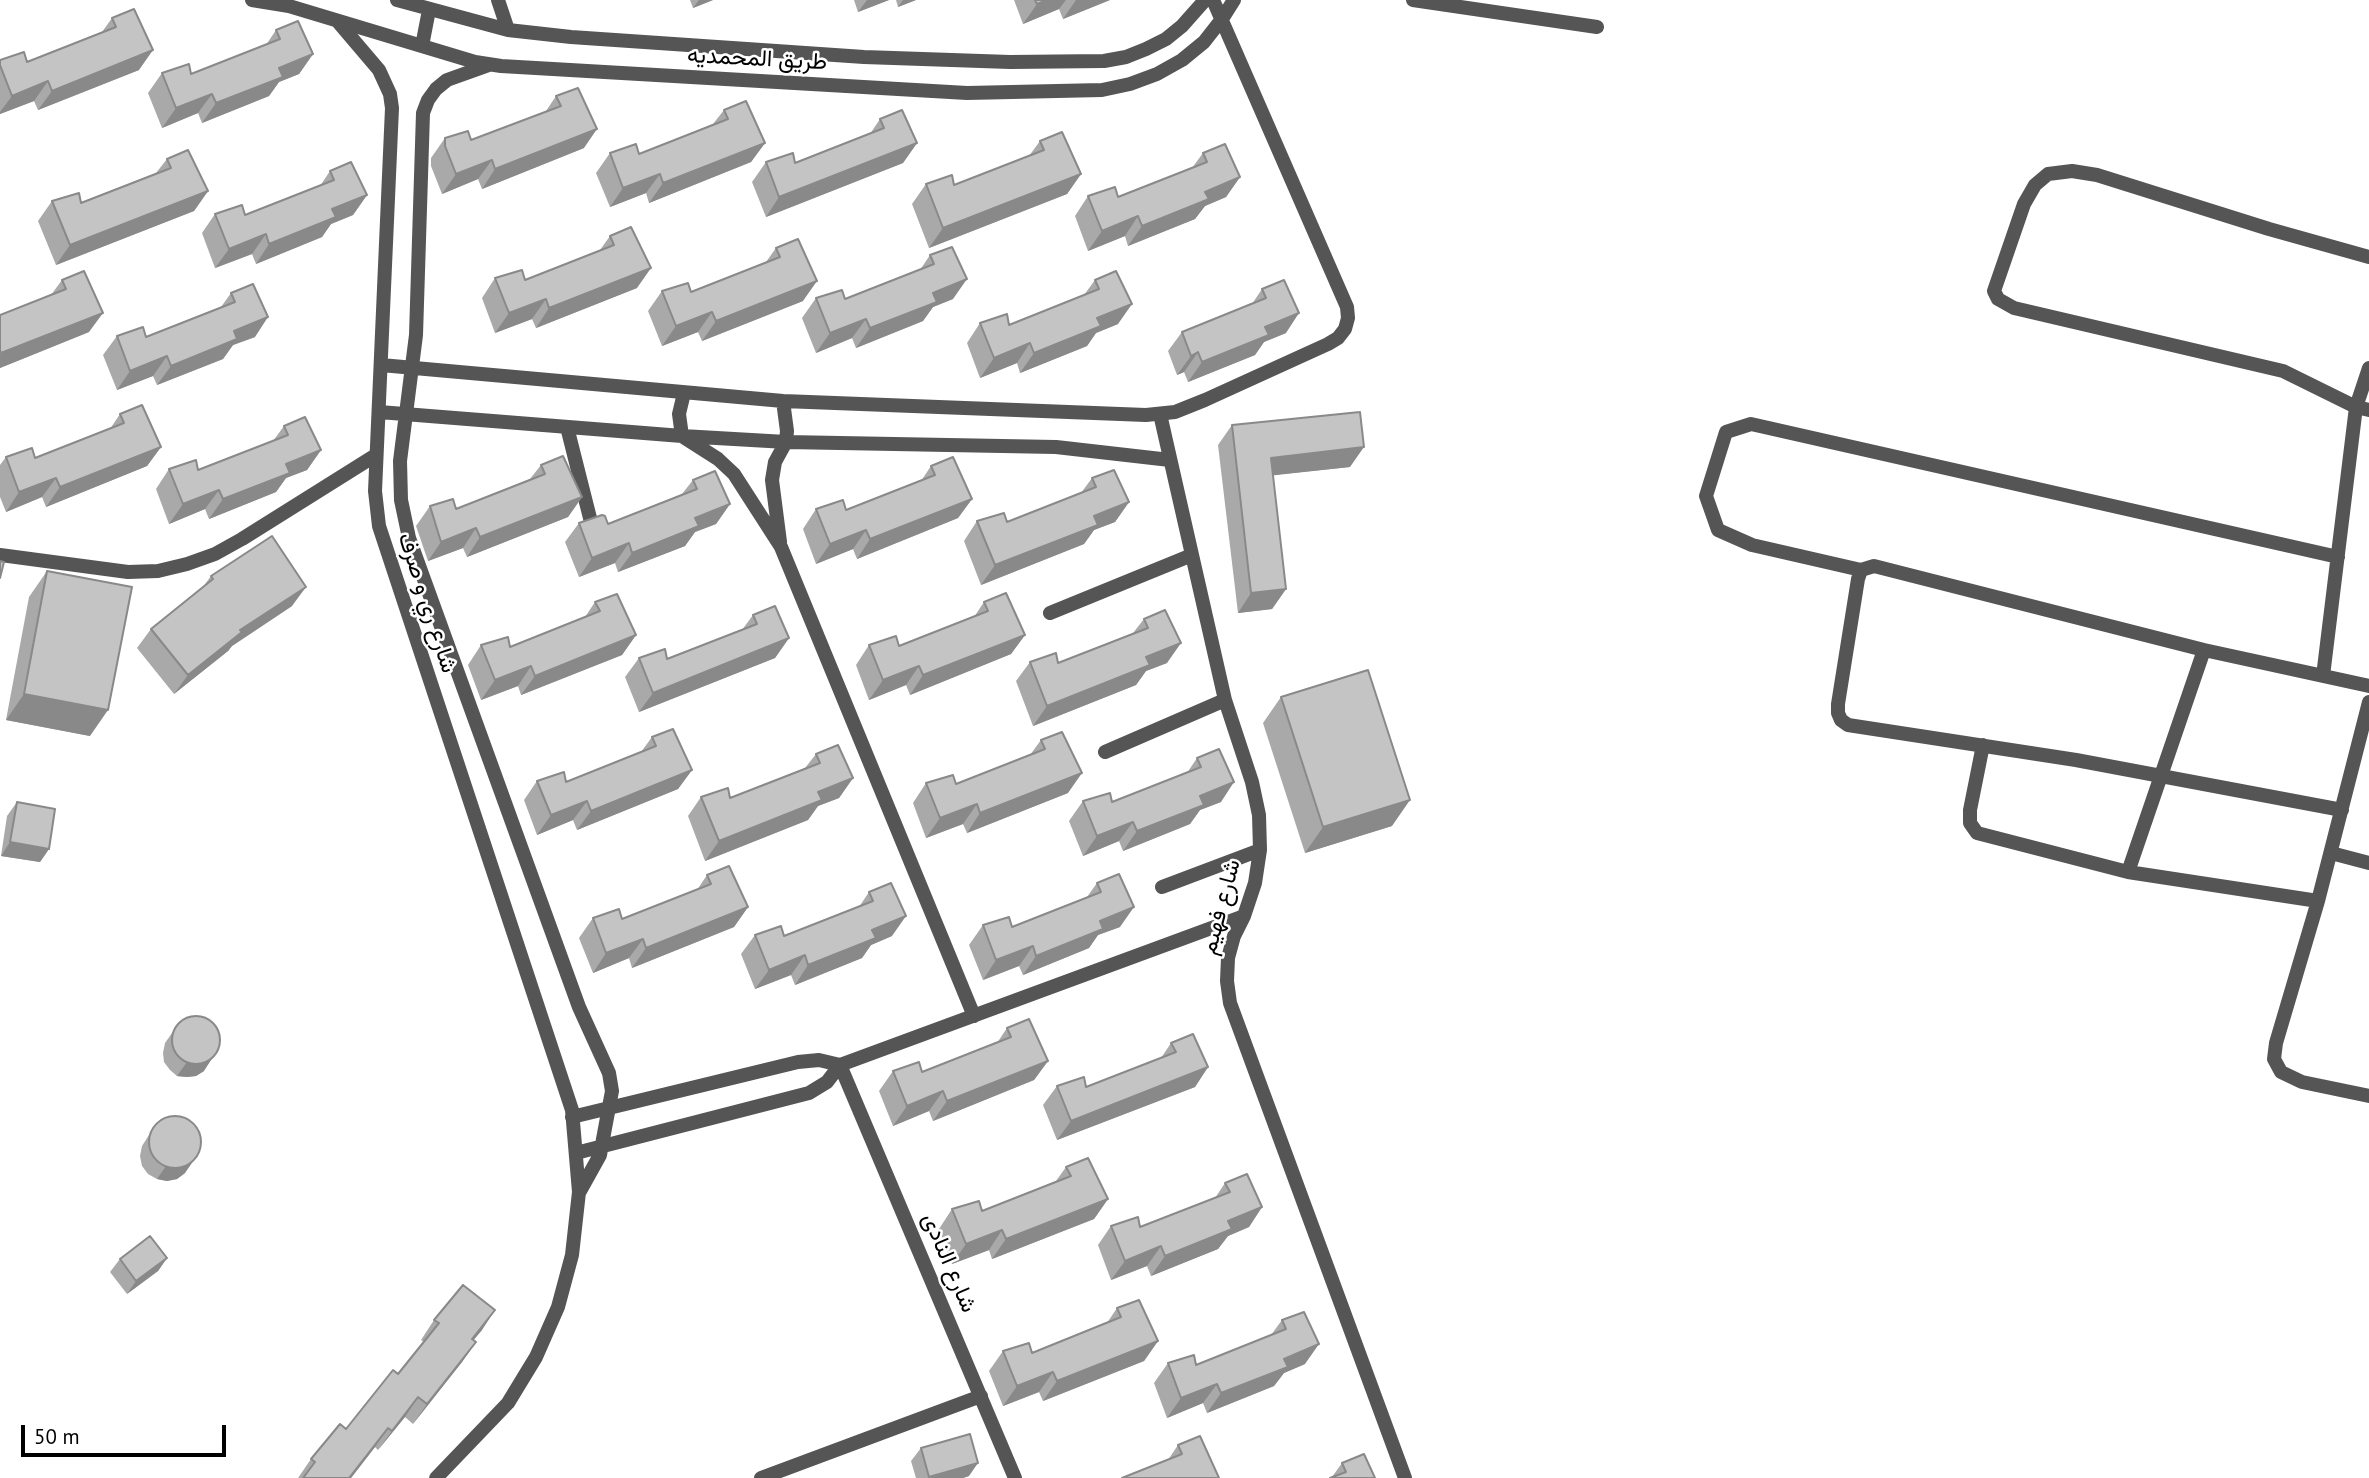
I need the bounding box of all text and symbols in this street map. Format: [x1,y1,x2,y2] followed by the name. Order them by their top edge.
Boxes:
[686,42,828,76] street label: طريق المحمديه
[391,530,463,676] street label: شارع ري و صرف
[1195,856,1247,958] street label: شارع فهيم
[916,1209,982,1317] street label: شارع النادى
[24,1412,229,1456] scale bar
[34,1423,80,1450] text: 50 m

